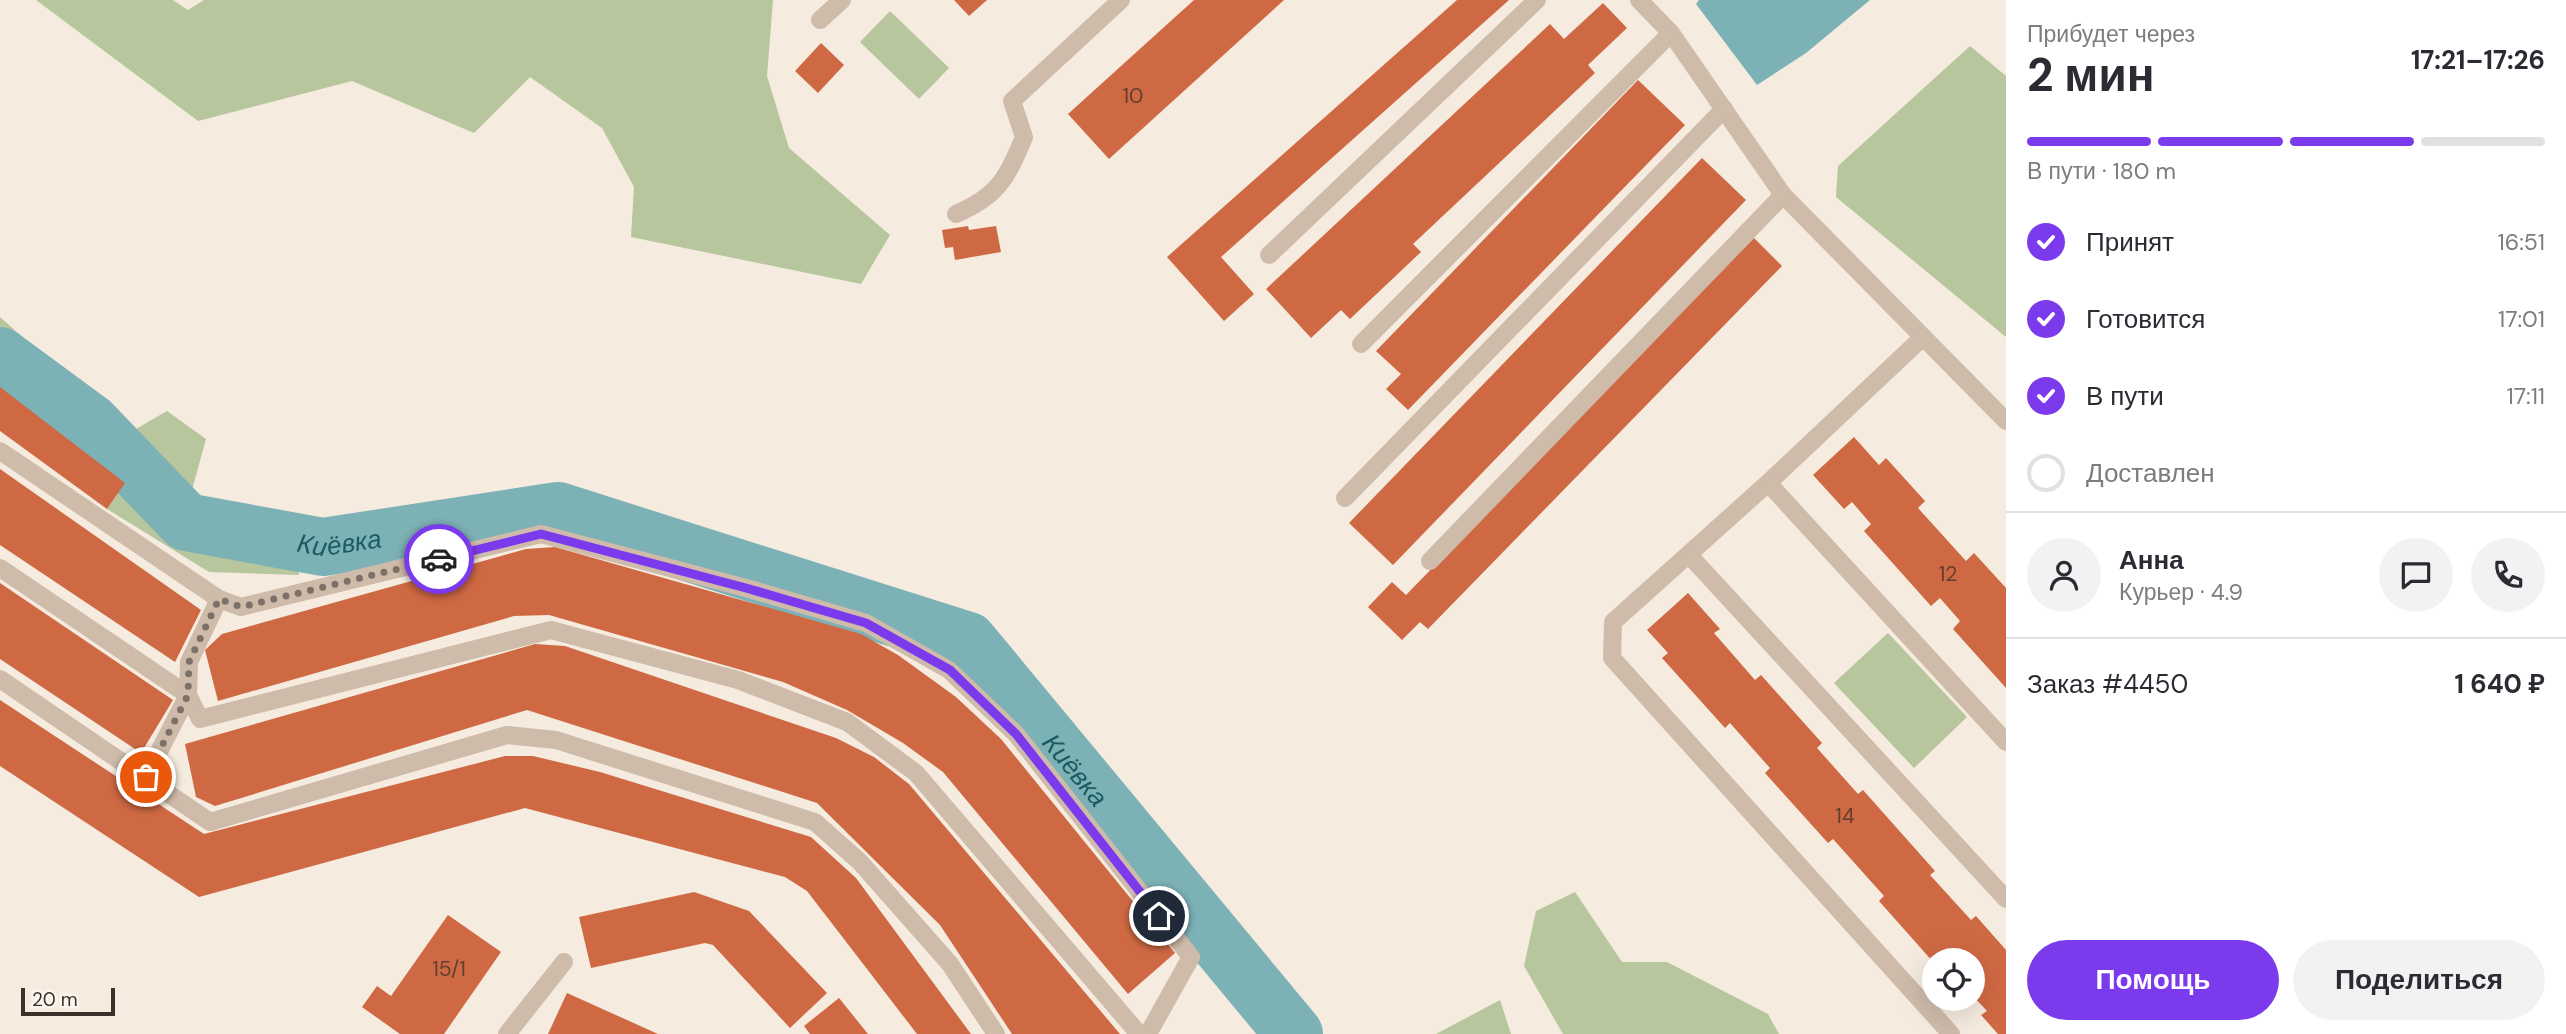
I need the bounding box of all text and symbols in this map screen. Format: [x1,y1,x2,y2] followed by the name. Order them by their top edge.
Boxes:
[2027,19,2195,49] text: Прибудет через
[2411,43,2545,77] text: 17:21–17:26
[2027,45,2154,105] text: 2 мин
[1123,82,1143,110] house number: 10
[2027,156,2176,186] text: В пути · 180 m
[2027,223,2065,261] icon: check
[2086,225,2174,259] text: Принят
[2498,227,2545,257] text: 16:51
[2027,300,2065,338] icon: check
[2086,302,2205,336] text: Готовится
[2498,304,2545,334] text: 17:01
[2027,377,2065,415] icon: check
[2086,379,2164,413] text: В пути
[2507,381,2545,411] text: 17:11
[2086,456,2215,490] text: Доставлен
[295,521,384,564] water label: Киёвка
[404,524,474,594] courier
[2027,538,2101,612] button: person
[2379,538,2453,612] button: chat
[2471,538,2545,612] button: phone
[420,540,458,578] icon: car
[2119,543,2184,577] text: Анна
[1939,560,1957,588] house number: 12
[2119,577,2243,607] text: Курьер · 4.9
[2027,667,2188,701] text: Заказ #4450
[2455,667,2545,701] text: 1 640 ₽
[1035,727,1115,813] water label: Киёвка
[116,747,176,807] pin
[127,758,165,796] icon: bag
[1835,802,1855,830] house number: 14
[1129,886,1189,946] pin
[1140,897,1178,935] icon: home
[2027,940,2279,1020] button: Помощь
[2293,940,2545,1020] button: Поделиться
[1922,948,1985,1011] map controls
[1922,948,1985,1011] button: locate
[432,955,466,983] house number: 15/1
[21,985,116,1017] scale bar
[32,987,78,1012] text: 20 m

